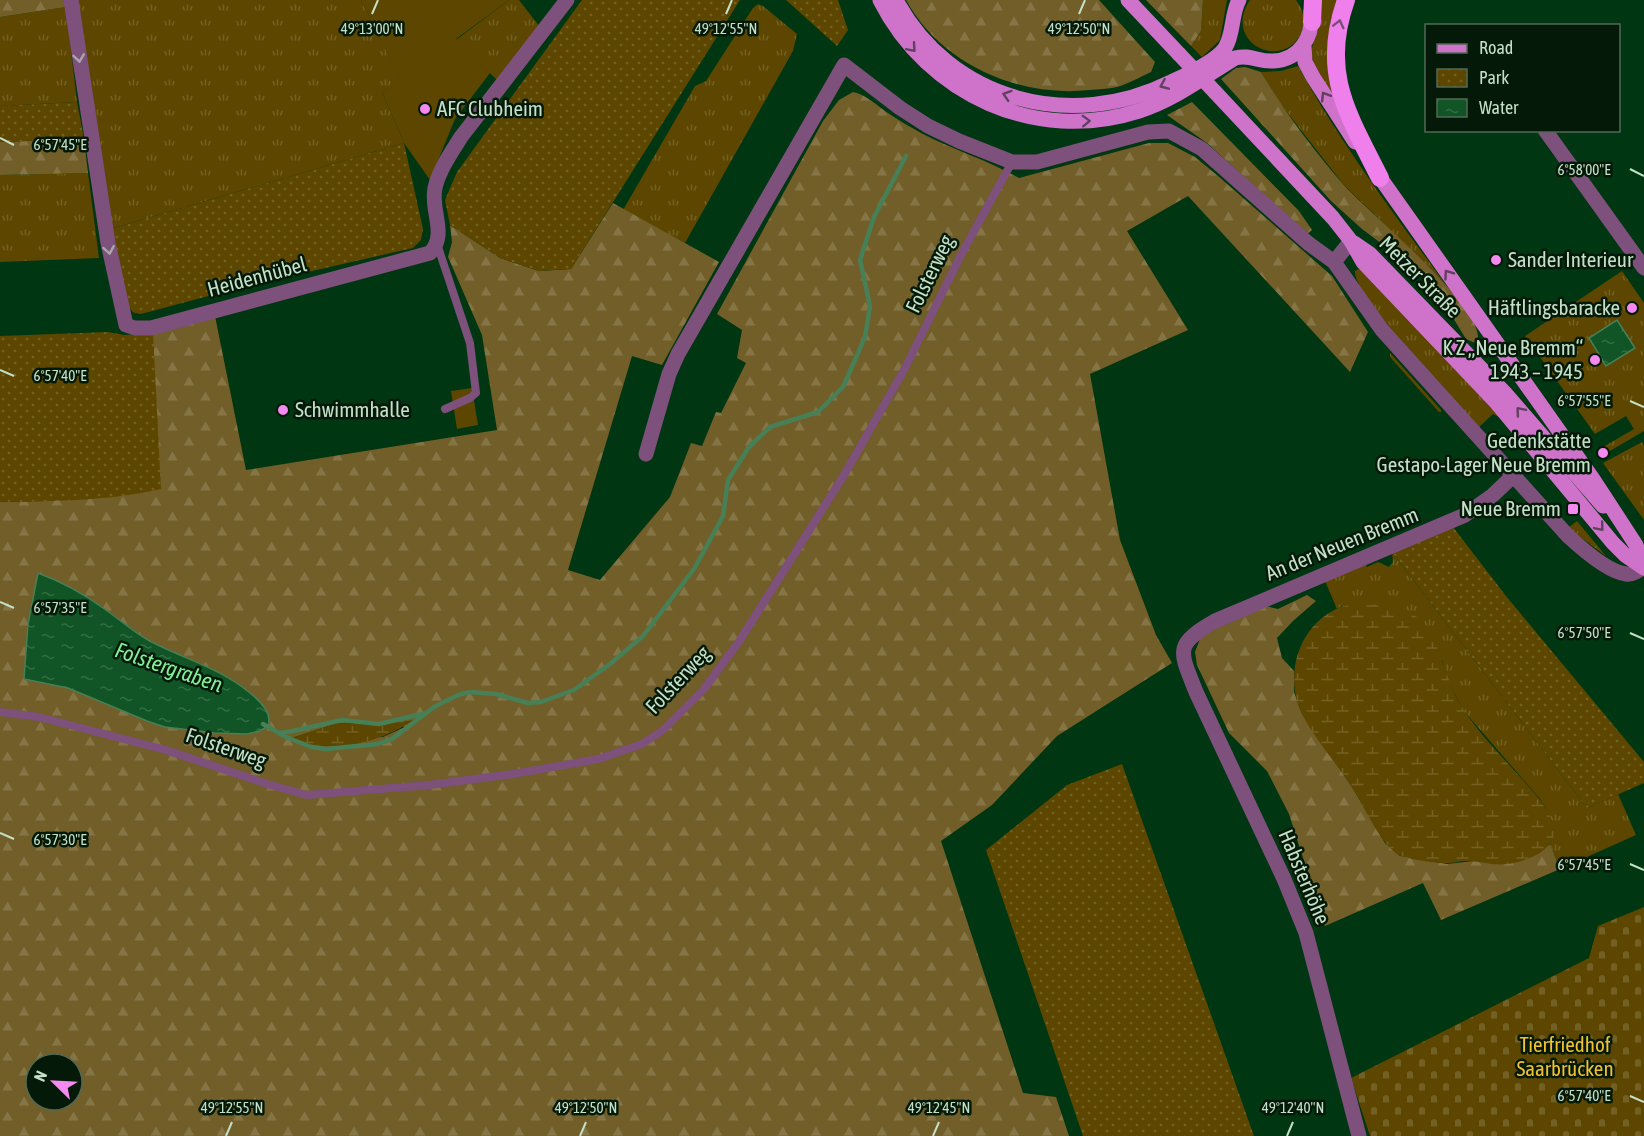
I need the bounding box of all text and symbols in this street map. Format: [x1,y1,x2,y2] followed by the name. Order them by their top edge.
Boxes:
[1332,19,1345,29] one-way arrow
[341,20,403,37] text: 49°13'00"N
[695,20,757,37] text: 49°12'55"N
[1048,20,1110,37] text: 49°12'50"N
[1425,24,1620,132] legend
[1479,37,1513,58] text: Road
[905,41,916,52] one-way arrow
[72,53,84,63] one-way arrow
[1479,67,1509,88] text: Park
[1159,78,1170,90] one-way arrow
[1002,90,1013,102] one-way arrow
[1321,92,1333,102] one-way arrow
[437,96,543,120] place label: AFC Clubheim
[1479,97,1519,118] text: Water
[418,102,432,116] marker: AFC Clubheim
[1081,114,1090,127] one-way arrow
[33,136,87,153] text: 6°57'45"E
[1557,161,1611,178] text: 6°58'00"E
[900,231,958,316] street label: Folsterweg
[1375,231,1466,322] street label: Metzer Straße
[103,246,115,255] one-way arrow
[1508,247,1634,271] place label: Sander Interieur
[205,251,309,301] street label: Heidenhübel
[1489,253,1503,267] marker: Sander Interieur
[1444,270,1455,281] one-way arrow
[1488,295,1620,319] place label: Häftlingsbaracke
[1625,301,1639,315] marker: Häftlingsbaracke
[1443,335,1583,383] place label: K Z „Neue Bremm“ 1943 – 1945
[1588,353,1602,367] marker: K Z „Neue Bremm“ 1943 – 1945
[33,367,87,384] text: 6°57'40"E
[1557,392,1611,409] text: 6°57'55"E
[295,397,410,421] place label: Schwimmhalle
[276,403,290,417] marker: Schwimmhalle
[1516,407,1527,418] one-way arrow
[1377,428,1591,476] place label: Gedenkstätte Gestapo-Lager Neue Bremm
[1596,446,1610,460] marker: Gedenkstätte Gestapo-Lager Neue Bremm
[1461,496,1561,520] place label: Neue Bremm
[1262,502,1421,585] street label: An der Neuen Bremm
[1566,502,1580,516] marker: Neue Bremm
[1593,520,1604,531] one-way arrow
[33,599,87,616] text: 6°57'35"E
[1557,624,1611,641] text: 6°57'50"E
[112,637,226,698] water label: Folstergraben
[640,641,714,718] street label: Folsterweg
[183,722,270,772] street label: Folsterweg
[1274,826,1336,928] street label: Habsterhöhe
[33,831,87,848] text: 6°57'30"E
[1557,856,1611,873] text: 6°57'45"E
[1516,1032,1614,1080] park label: Tierfriedhof Saarbrücken
[24,1052,84,1112] north arrow
[30,1068,50,1084] text: N
[1557,1087,1611,1104] text: 6°57'40"E
[201,1099,263,1116] text: 49°12'55"N
[555,1099,617,1116] text: 49°12'50"N
[908,1099,970,1116] text: 49°12'45"N
[1262,1099,1324,1116] text: 49°12'40"N

